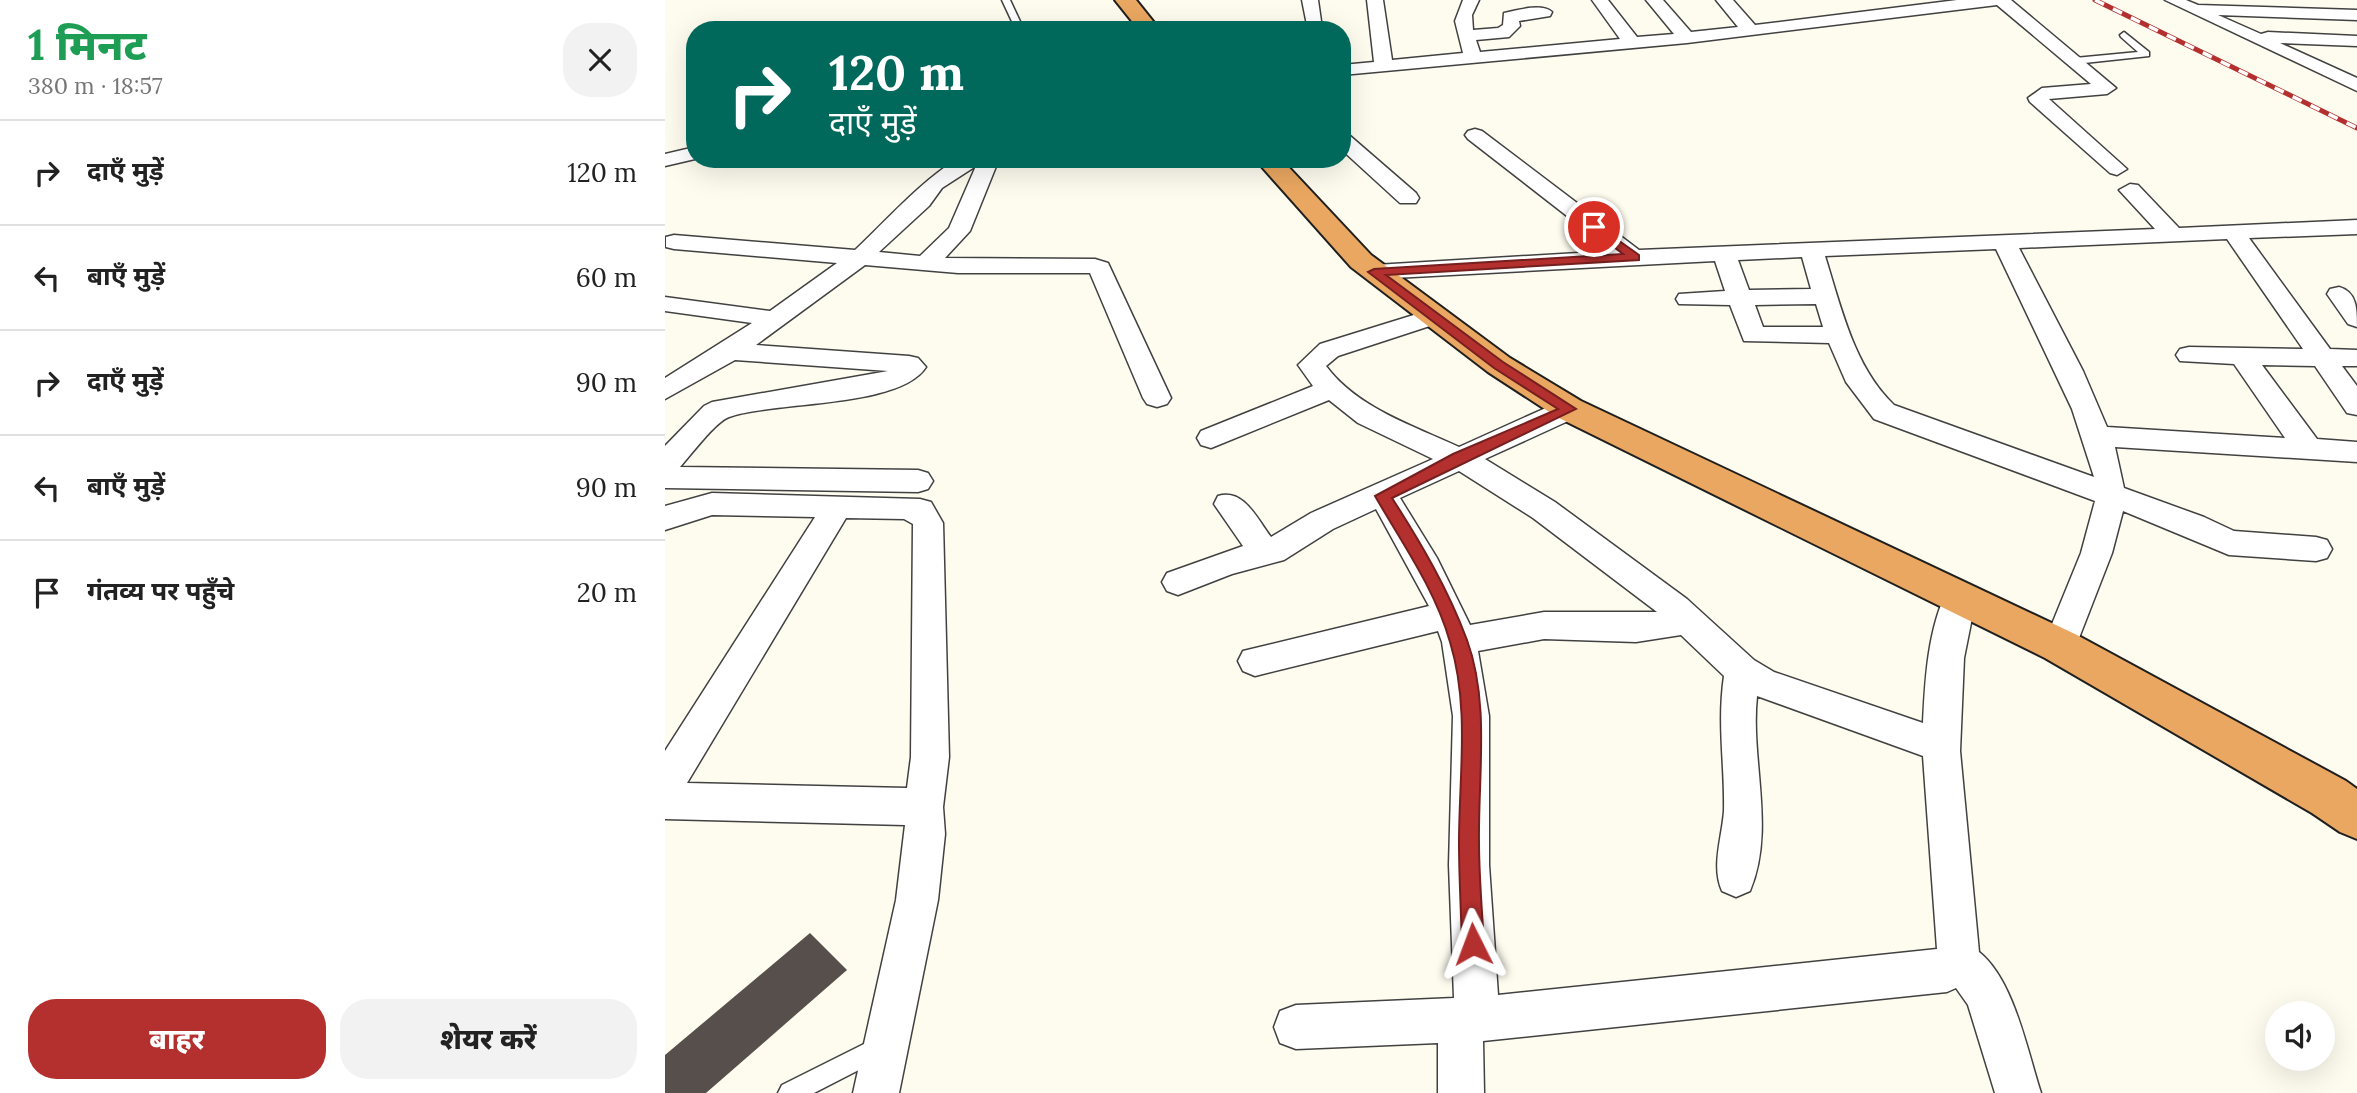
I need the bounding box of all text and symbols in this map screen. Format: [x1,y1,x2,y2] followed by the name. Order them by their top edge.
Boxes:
[28,18,147,72] text: 1 मिनट
[563,23,637,97] button: close
[829,41,964,103] text: 120 m
[714,49,805,140] icon: right
[28,71,163,100] text: 380 m · 18:57
[829,102,917,143] text: दाएँ मुड़ें
[28,154,66,192] icon: right
[87,154,164,187] text: दाएँ मुड़ें
[567,156,637,189] text: 120 m
[1564,197,1624,257] pin
[1575,208,1613,246] icon: arrive
[28,259,66,297] icon: left
[87,259,165,292] text: बाएँ मुड़ें
[576,261,637,294] text: 60 m
[28,364,66,402] icon: right
[87,364,164,397] text: दाएँ मुड़ें
[576,366,637,399] text: 90 m
[28,469,66,507] icon: left
[87,469,165,502] text: बाएँ मुड़ें
[576,471,637,504] text: 90 m
[28,574,66,612] icon: arrive
[87,574,234,607] text: गंतव्य पर पहुँचे
[577,576,637,609] text: 20 m
[1436,907,1510,981] position arrow
[28,999,326,1079] button: बाहर
[340,999,637,1079] button: शेयर करें
[2265,1001,2335,1071] map controls
[2265,1001,2335,1071] button: sound

